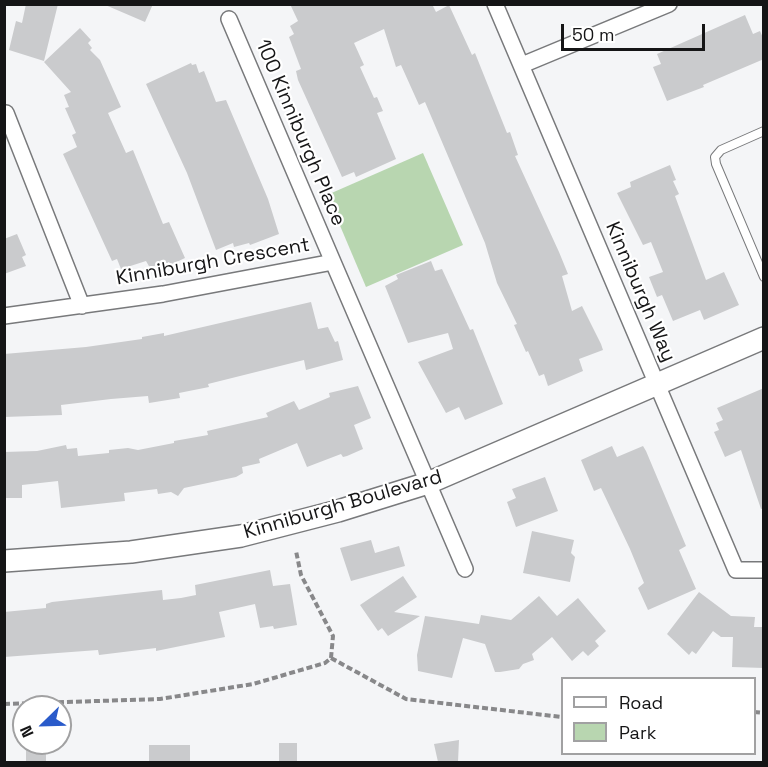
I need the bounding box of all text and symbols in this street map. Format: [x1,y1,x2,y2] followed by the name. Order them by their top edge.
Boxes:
[564,12,708,50] scale bar
[572,23,614,46] text: 50 m
[250,36,350,230] street label: 100 Kinniburgh Place
[600,218,680,366] street label: Kinniburgh Way
[114,233,312,291] street label: Kinniburgh Crescent
[241,465,445,545] street label: Kinniburgh Boulevard
[561,677,756,755] legend
[619,691,663,714] text: Road
[12,695,72,755] north arrow
[619,721,656,744] text: Park
[15,722,39,740] text: N

